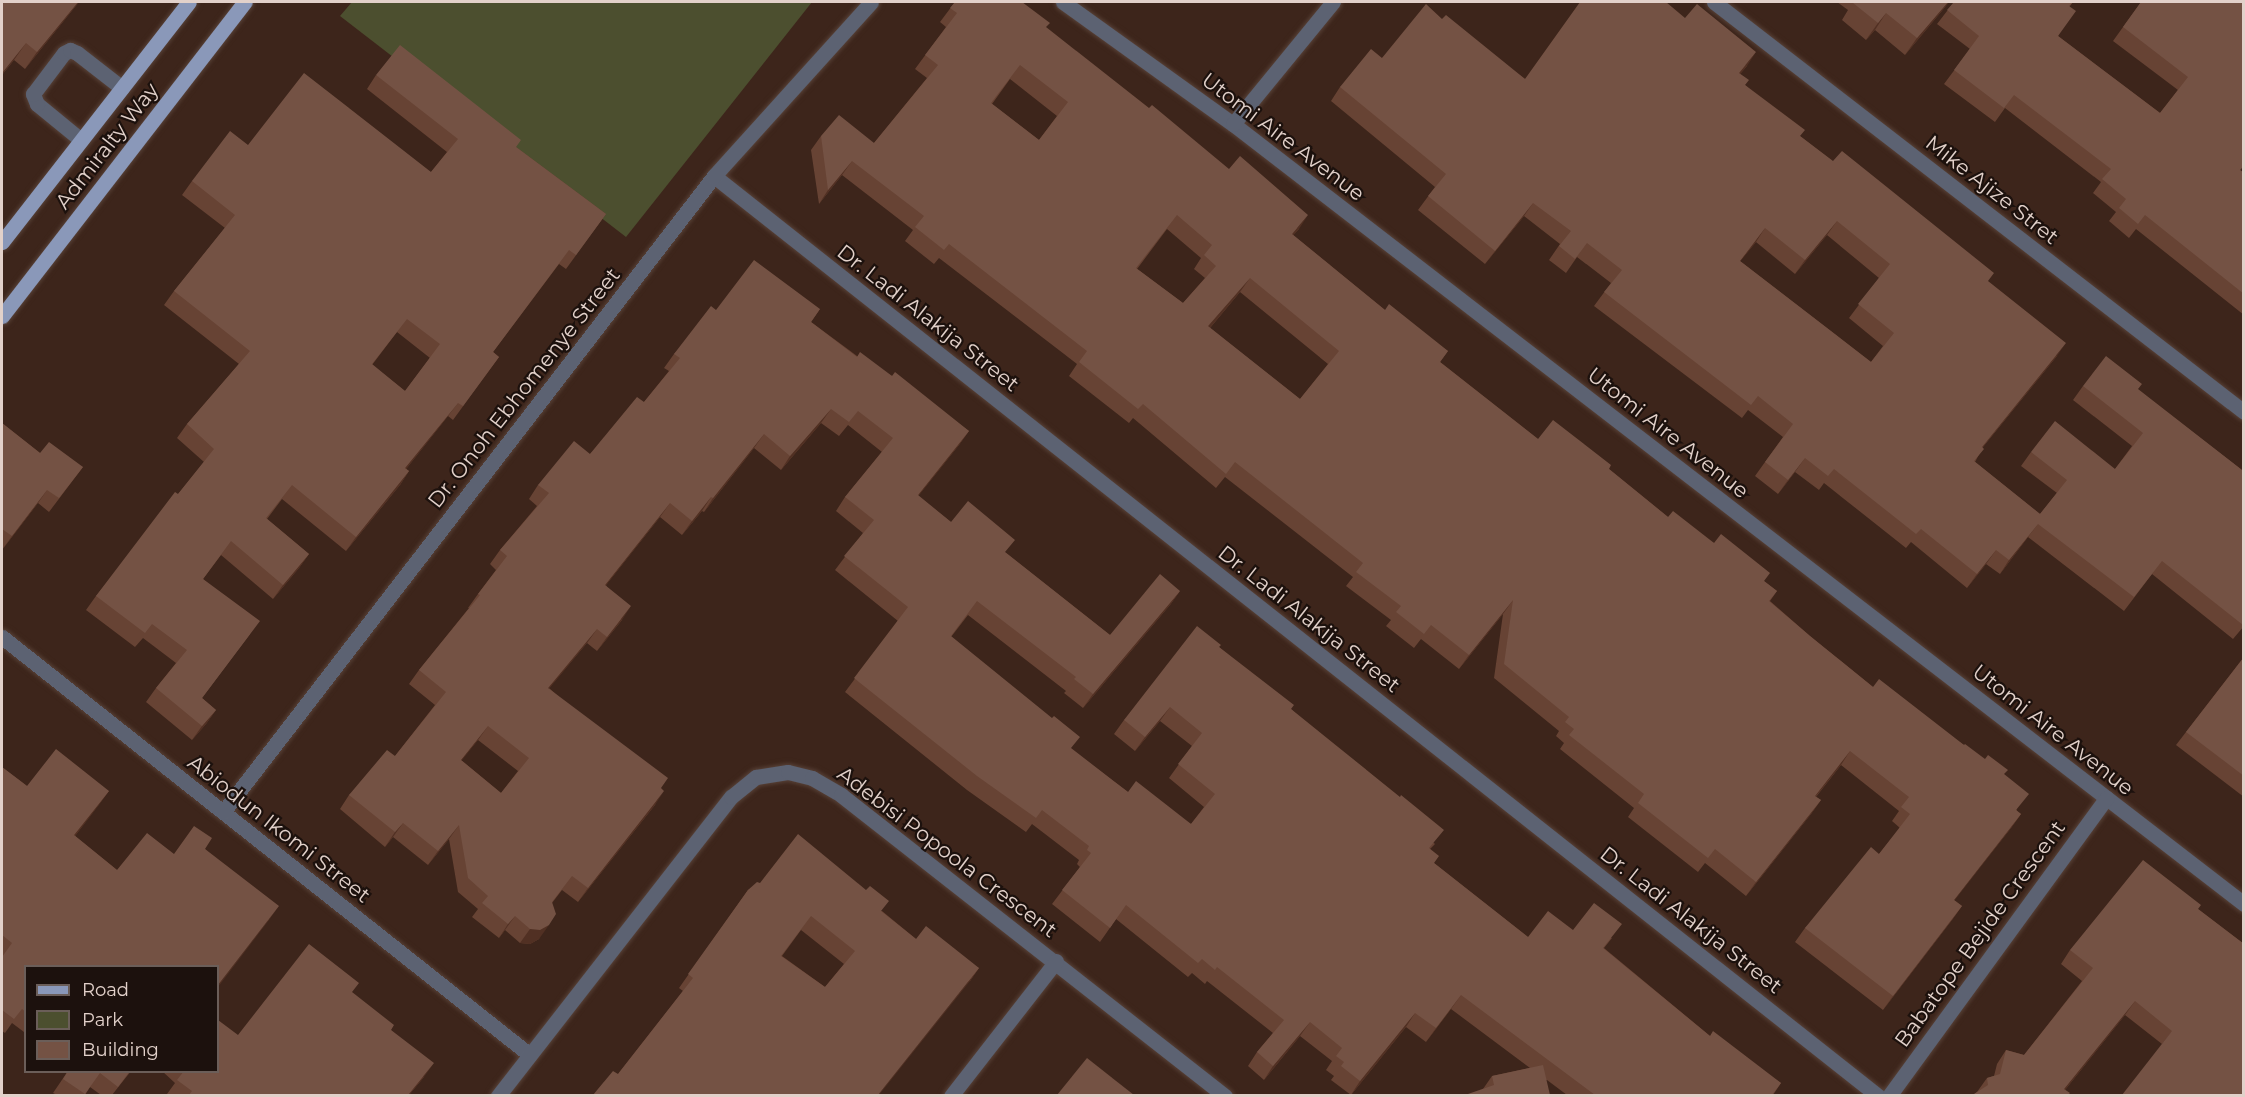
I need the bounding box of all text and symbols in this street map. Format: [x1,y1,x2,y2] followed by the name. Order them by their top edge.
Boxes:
[1196,67,1370,207] street label: Utomi Aire Avenue
[50,78,164,214] street label: Admiralty Way
[1920,130,2064,250] street label: Mike Ajize Stret
[832,239,1024,397] street label: Dr. Ladi Alakija Street
[423,263,625,513] street label: Dr. Onoh Ebhomenye Street
[1582,362,1754,504] street label: Utomi Aire Avenue
[1213,540,1405,698] street label: Dr. Ladi Alakija Street
[1967,659,2139,801] street label: Utomi Aire Avenue
[183,750,375,908] street label: Abiodun Ikomi Street
[832,761,1062,943] street label: Adebisi Popoola Crescent
[1889,816,2071,1052] street label: Babatope Bejide Crescent
[1595,841,1787,999] street label: Dr. Ladi Alakija Street
[24,965,219,1073] legend
[82,979,129,1001] text: Road
[82,1009,123,1031] text: Park
[82,1039,159,1061] text: Building

